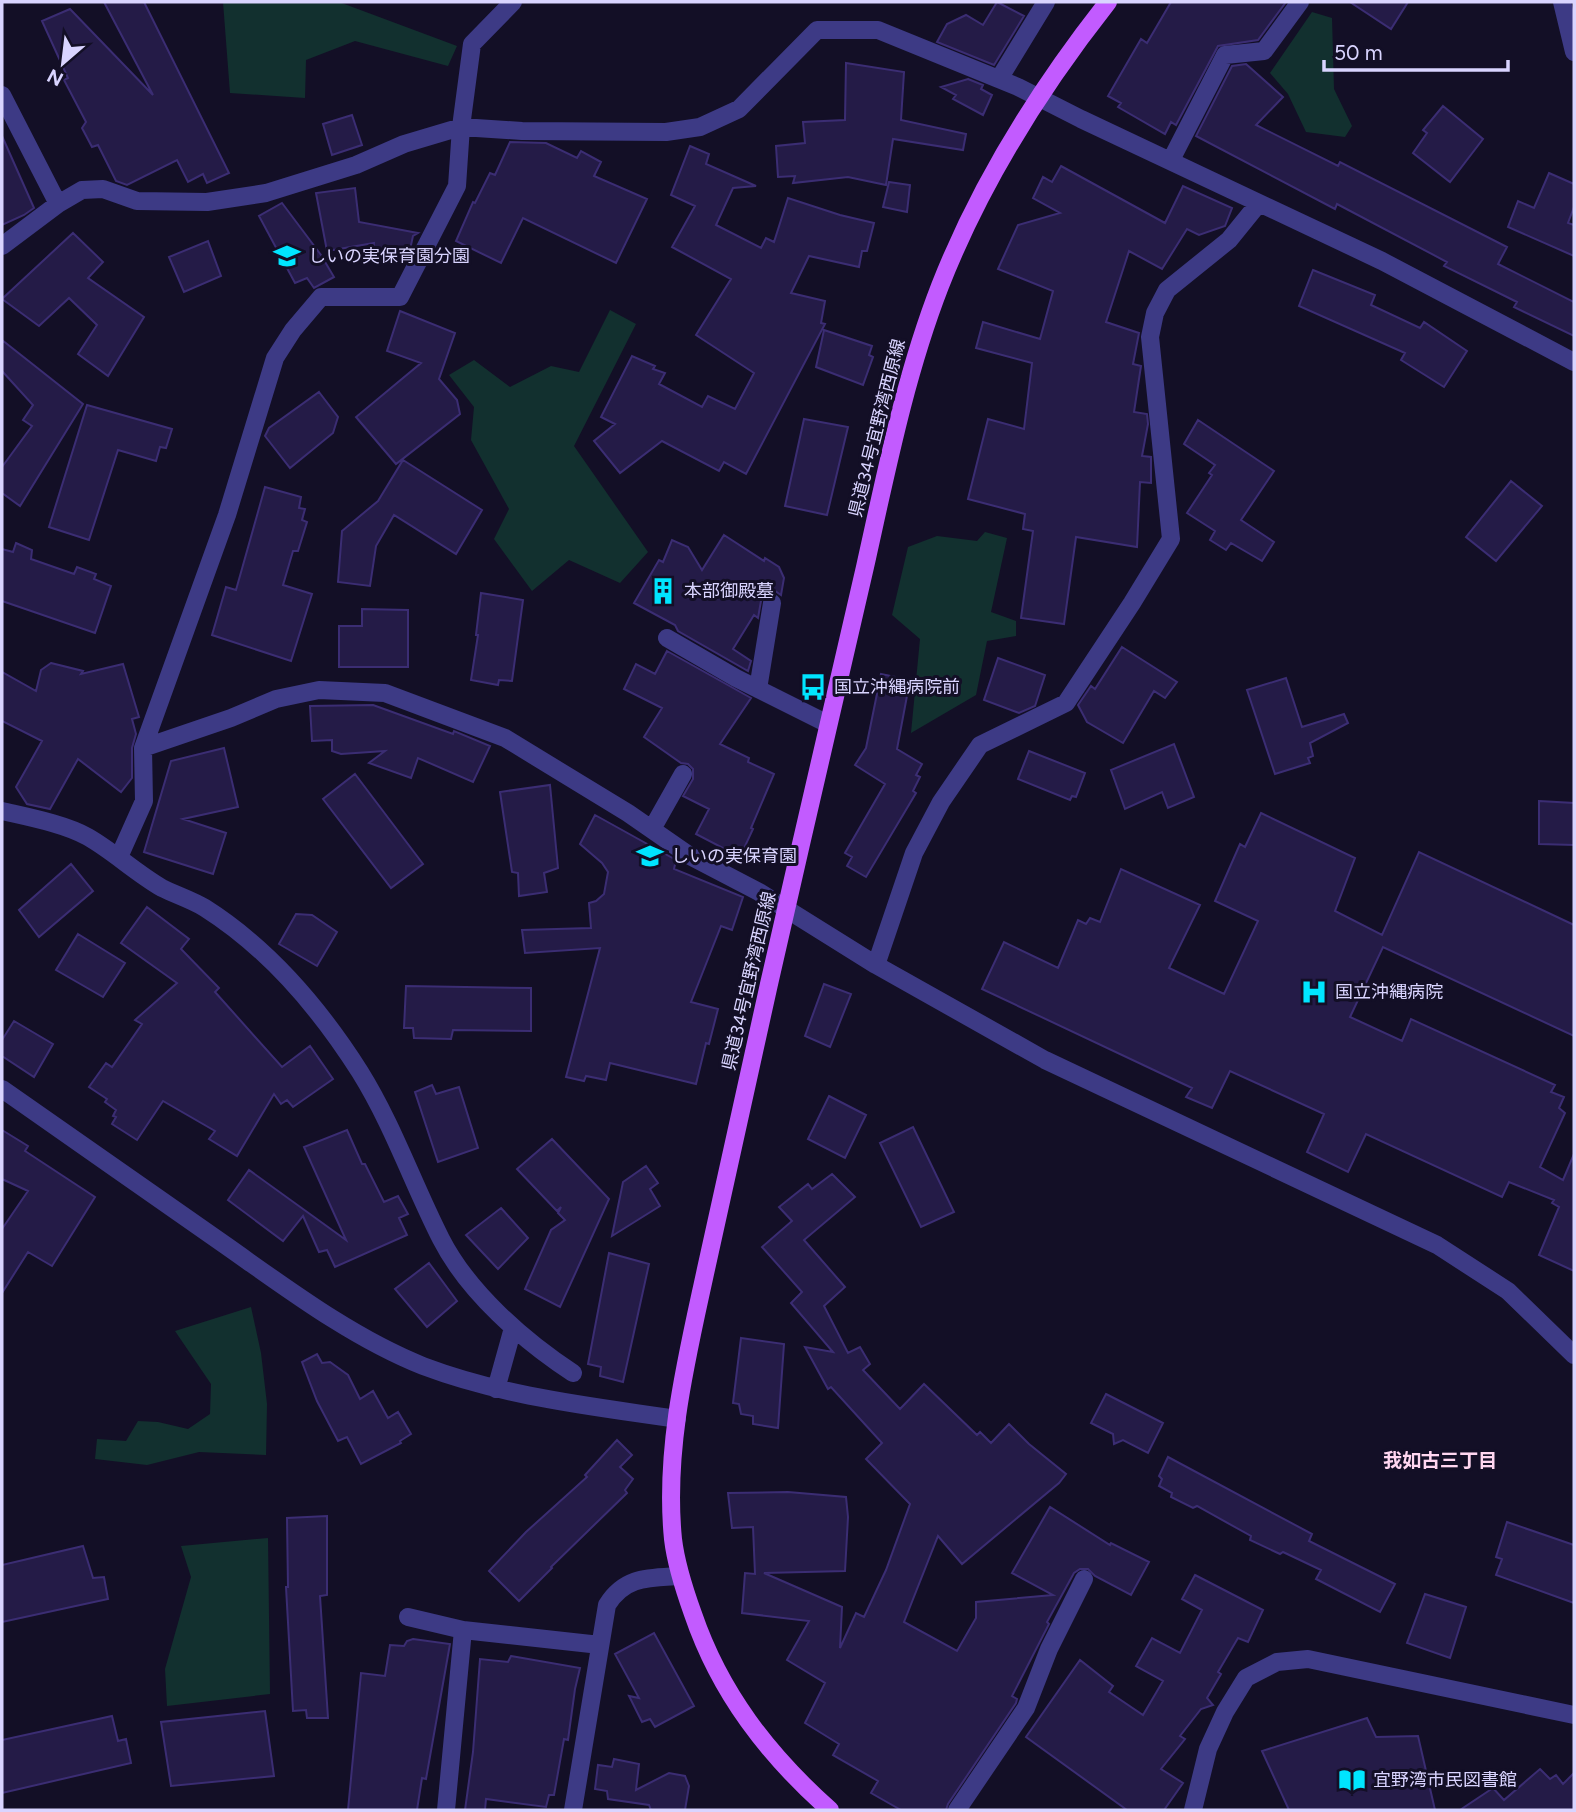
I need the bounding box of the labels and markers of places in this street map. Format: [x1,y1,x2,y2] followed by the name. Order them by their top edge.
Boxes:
[272,241,302,271] school or university icon: しいの実保育園分園
[308,245,470,267] place label: しいの実保育園分園
[648,576,678,606] building icon: 本部御殿墓
[684,580,774,602] place label: 本部御殿墓
[798,672,828,702] bus stop icon: 国立沖縄病院前
[834,676,960,698] place label: 国立沖縄病院前
[635,841,665,871] school or university icon: しいの実保育園
[671,845,797,867] place label: しいの実保育園
[1299,977,1329,1007] hospital icon: 国立沖縄病院
[1335,981,1443,1003] place label: 国立沖縄病院
[1337,1765,1367,1795] library icon: 宜野湾市民図書館
[1373,1769,1517,1791] place label: 宜野湾市民図書館

